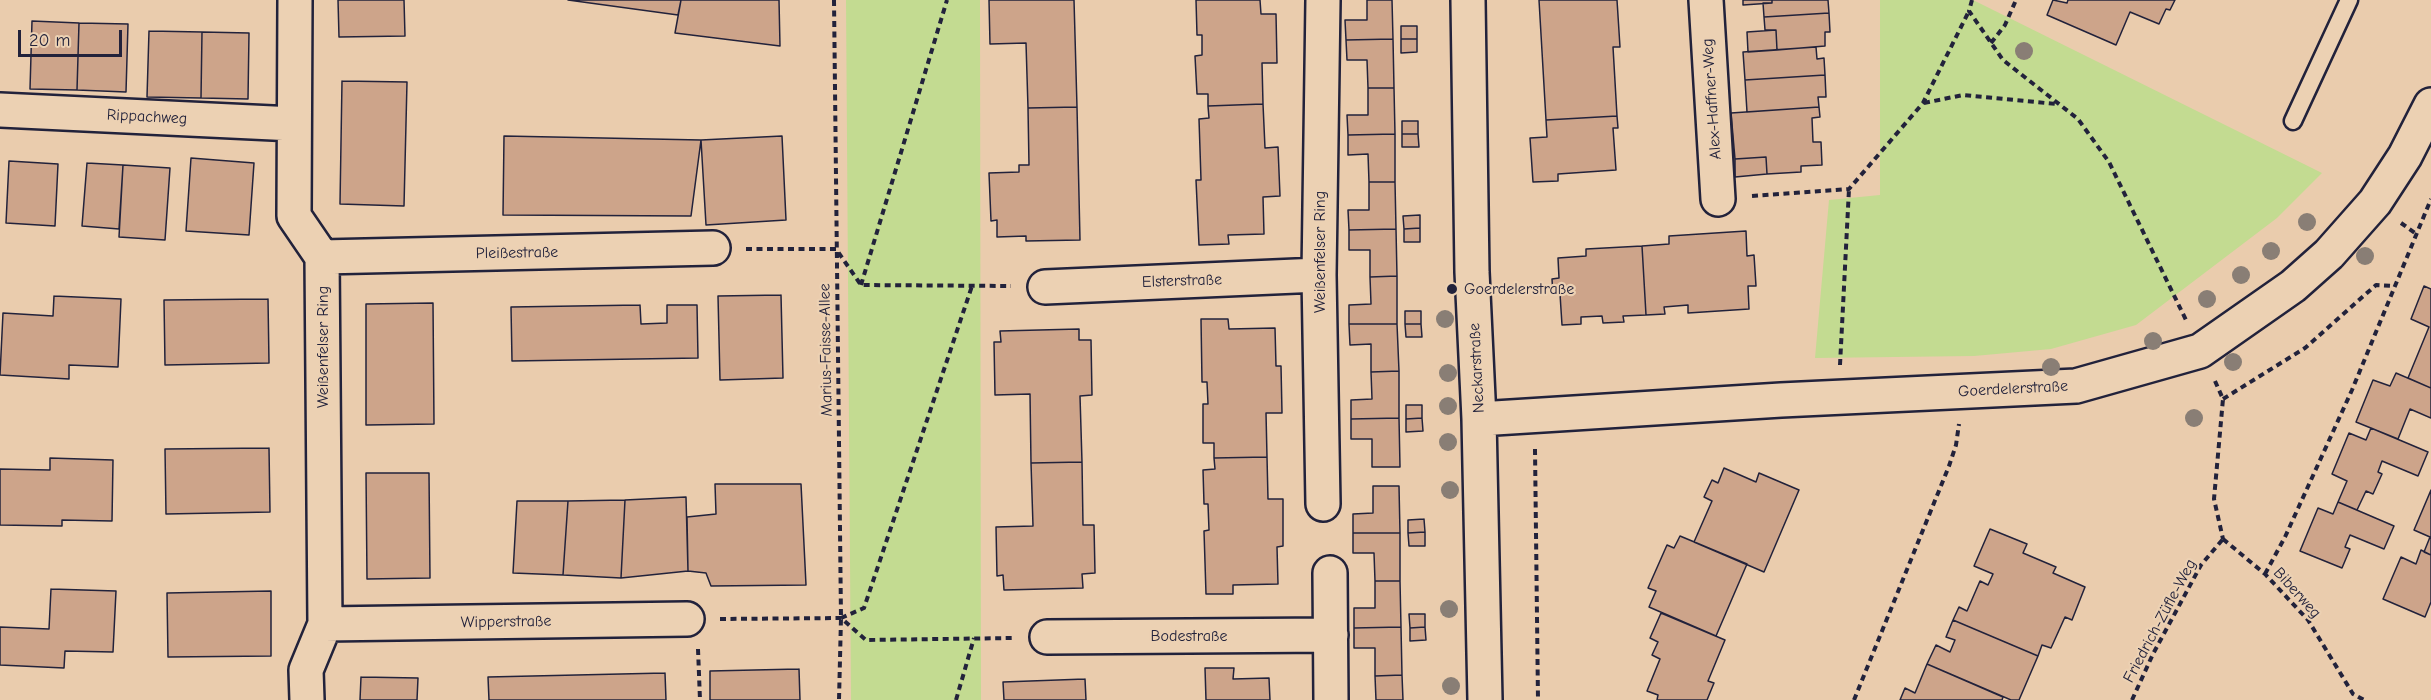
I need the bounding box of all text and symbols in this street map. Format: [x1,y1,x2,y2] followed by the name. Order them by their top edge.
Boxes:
[21,18,124,56] scale bar
[29,30,70,51] text: 20 m
[1698,38,1726,160] street label: Alex-Haffner-Weg
[106,105,188,129] street label: Rippachweg
[1310,191,1330,313] street label: Weißenfelser Ring
[476,243,558,263] street label: Pleißestraße
[1142,270,1222,292] street label: Elsterstraße
[1464,279,1574,299] place label: Goerdelerstraße
[1445,282,1459,296] marker: Goerdelerstraße
[815,283,837,417] street label: Marius-Faisse-Allee
[313,286,333,408] street label: Weißenfelser Ring
[1465,322,1489,414] street label: Neckarstraße
[1958,377,2068,401] street label: Goerdelerstraße
[2119,556,2201,686] street label: Friedrich-Züfle-Weg
[2269,563,2325,623] street label: Biberweg
[460,612,552,632] street label: Wipperstraße
[1151,626,1227,646] street label: Bodestraße

